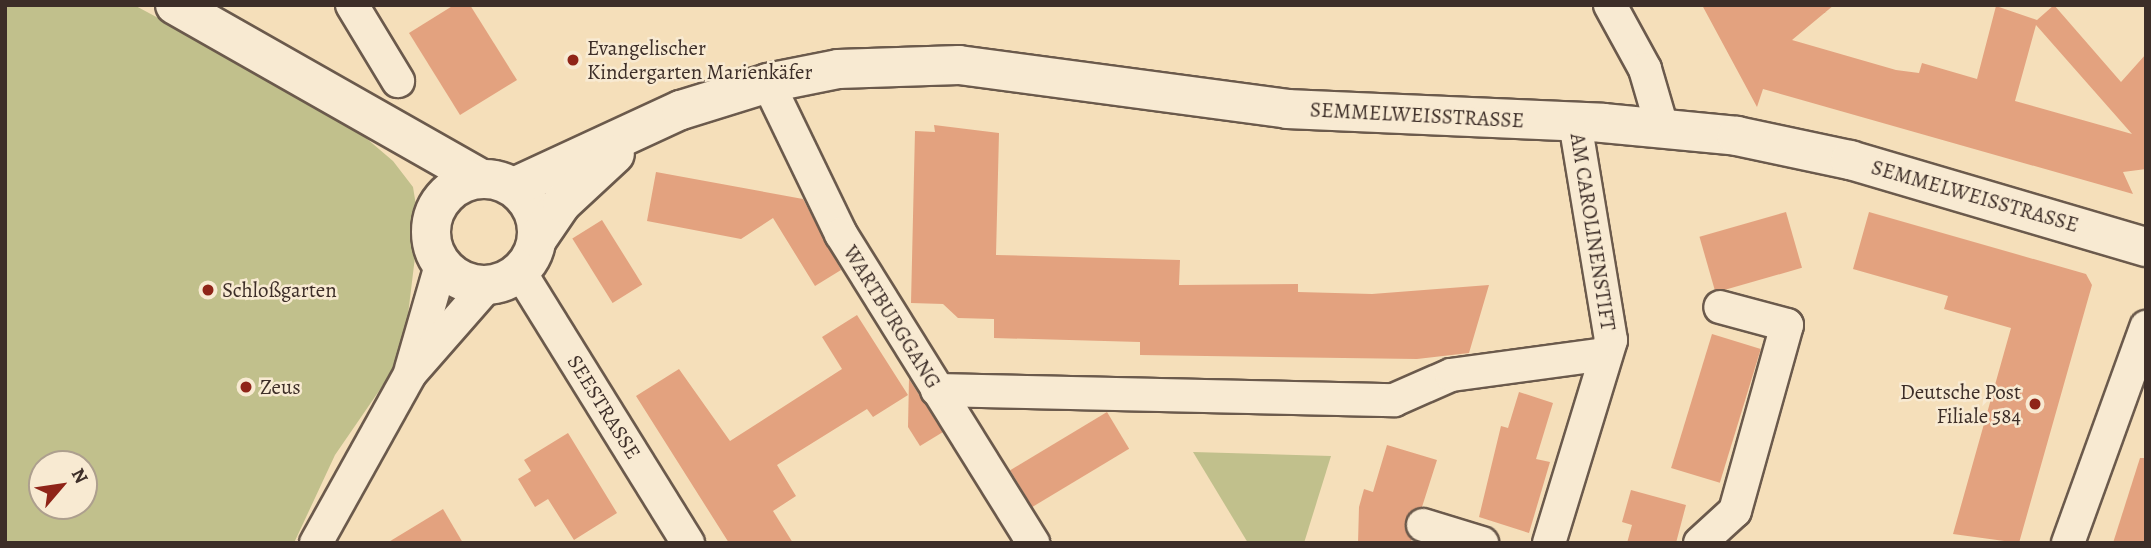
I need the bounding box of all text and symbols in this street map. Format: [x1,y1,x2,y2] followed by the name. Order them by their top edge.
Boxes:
[587,35,812,85] place label: Evangelischer Kindergarten Marienkäfer
[565,52,581,68] marker: Evangelischer Kindergarten Marienkäfer
[1309,97,1525,133] street label: SEMMELWEISSTRASSE
[1565,131,1621,333] street label: AM CAROLINENSTIFT
[1868,154,2082,238] street label: SEMMELWEISSTRASSE
[838,241,946,393] street label: WARTBURGGANG
[222,277,337,303] place label: Schloßgarten
[200,282,216,298] marker: Schloßgarten
[562,350,646,464] street label: SEESTRASSE
[260,374,301,400] place label: Zeus
[238,379,254,395] marker: Zeus
[1900,379,2021,429] place label: Deutsche Post Filiale 584
[2027,396,2043,412] marker: Deutsche Post Filiale 584
[28,450,98,520] north arrow
[65,463,94,488] text: N

